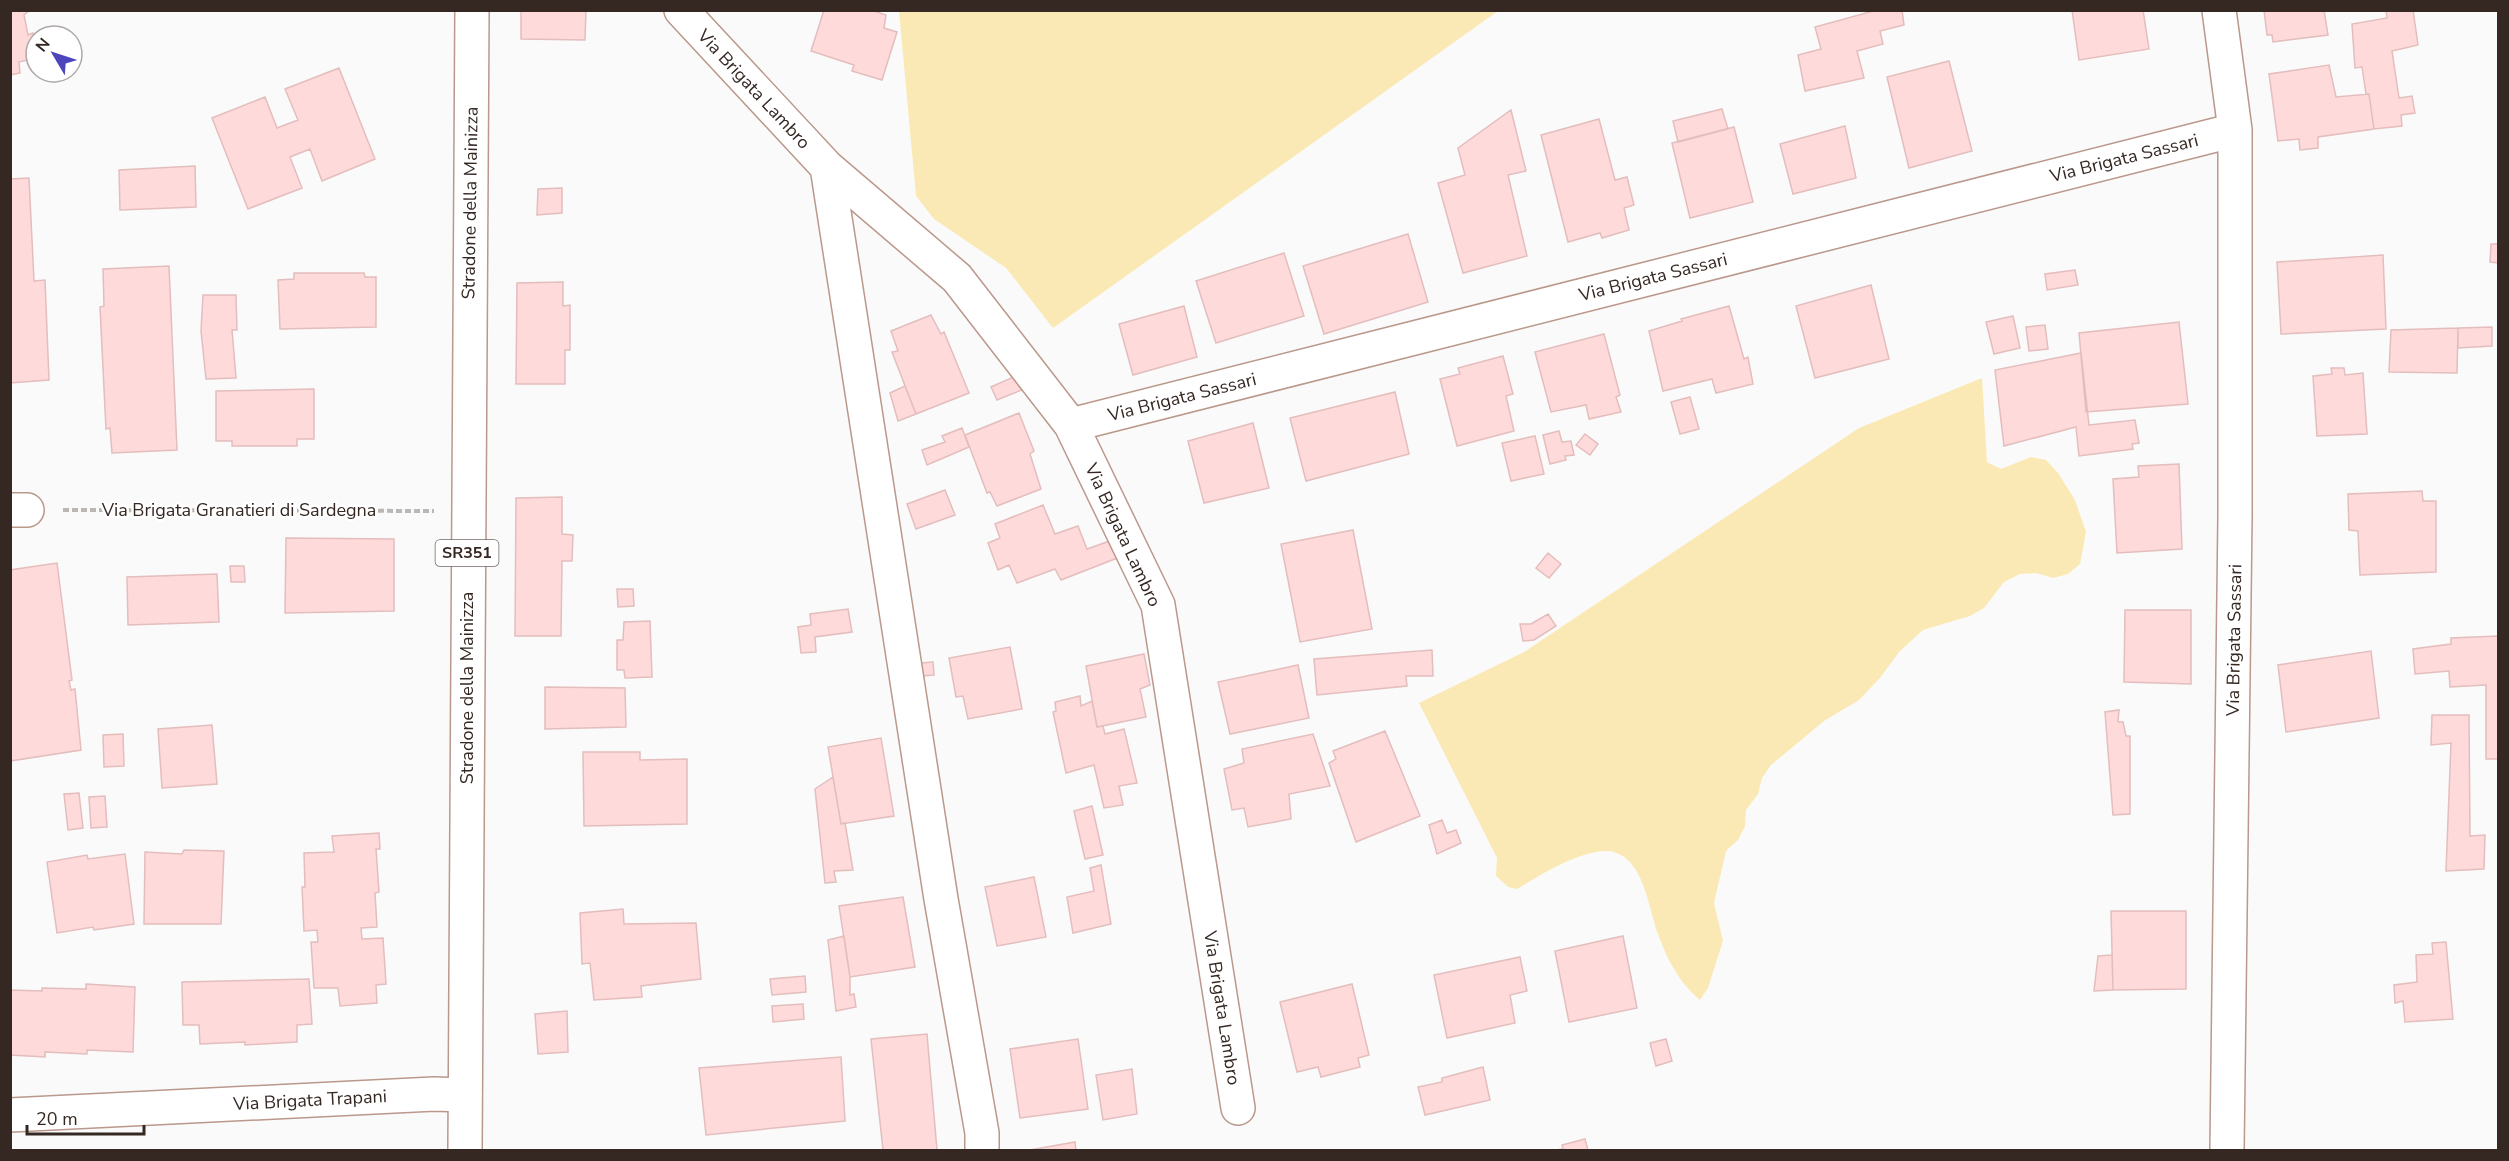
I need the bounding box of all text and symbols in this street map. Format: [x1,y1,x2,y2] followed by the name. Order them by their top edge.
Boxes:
[691,23,816,154] street label: Via Brigata Lambro
[24,24,84,84] north arrow
[31,34,55,57] text: N
[456,106,484,300] street label: Stradone della Mainizza
[2046,128,2201,188] street label: Via Brigata Sassari
[1575,247,1730,307] street label: Via Brigata Sassari
[1104,367,1259,427] street label: Via Brigata Sassari
[1079,458,1167,611] street label: Via Brigata Lambro
[101,498,376,522] street label: Via Brigata Granatieri di Sardegna
[436,540,498,566] road number: SR351
[2221,564,2247,717] street label: Via Brigata Sassari
[455,592,479,784] street label: Stradone della Mainizza
[1198,928,1246,1087] street label: Via Brigata Lambro
[232,1084,387,1116] street label: Via Brigata Trapani
[27,1098,144,1136] scale bar
[36,1107,78,1131] text: 20 m

